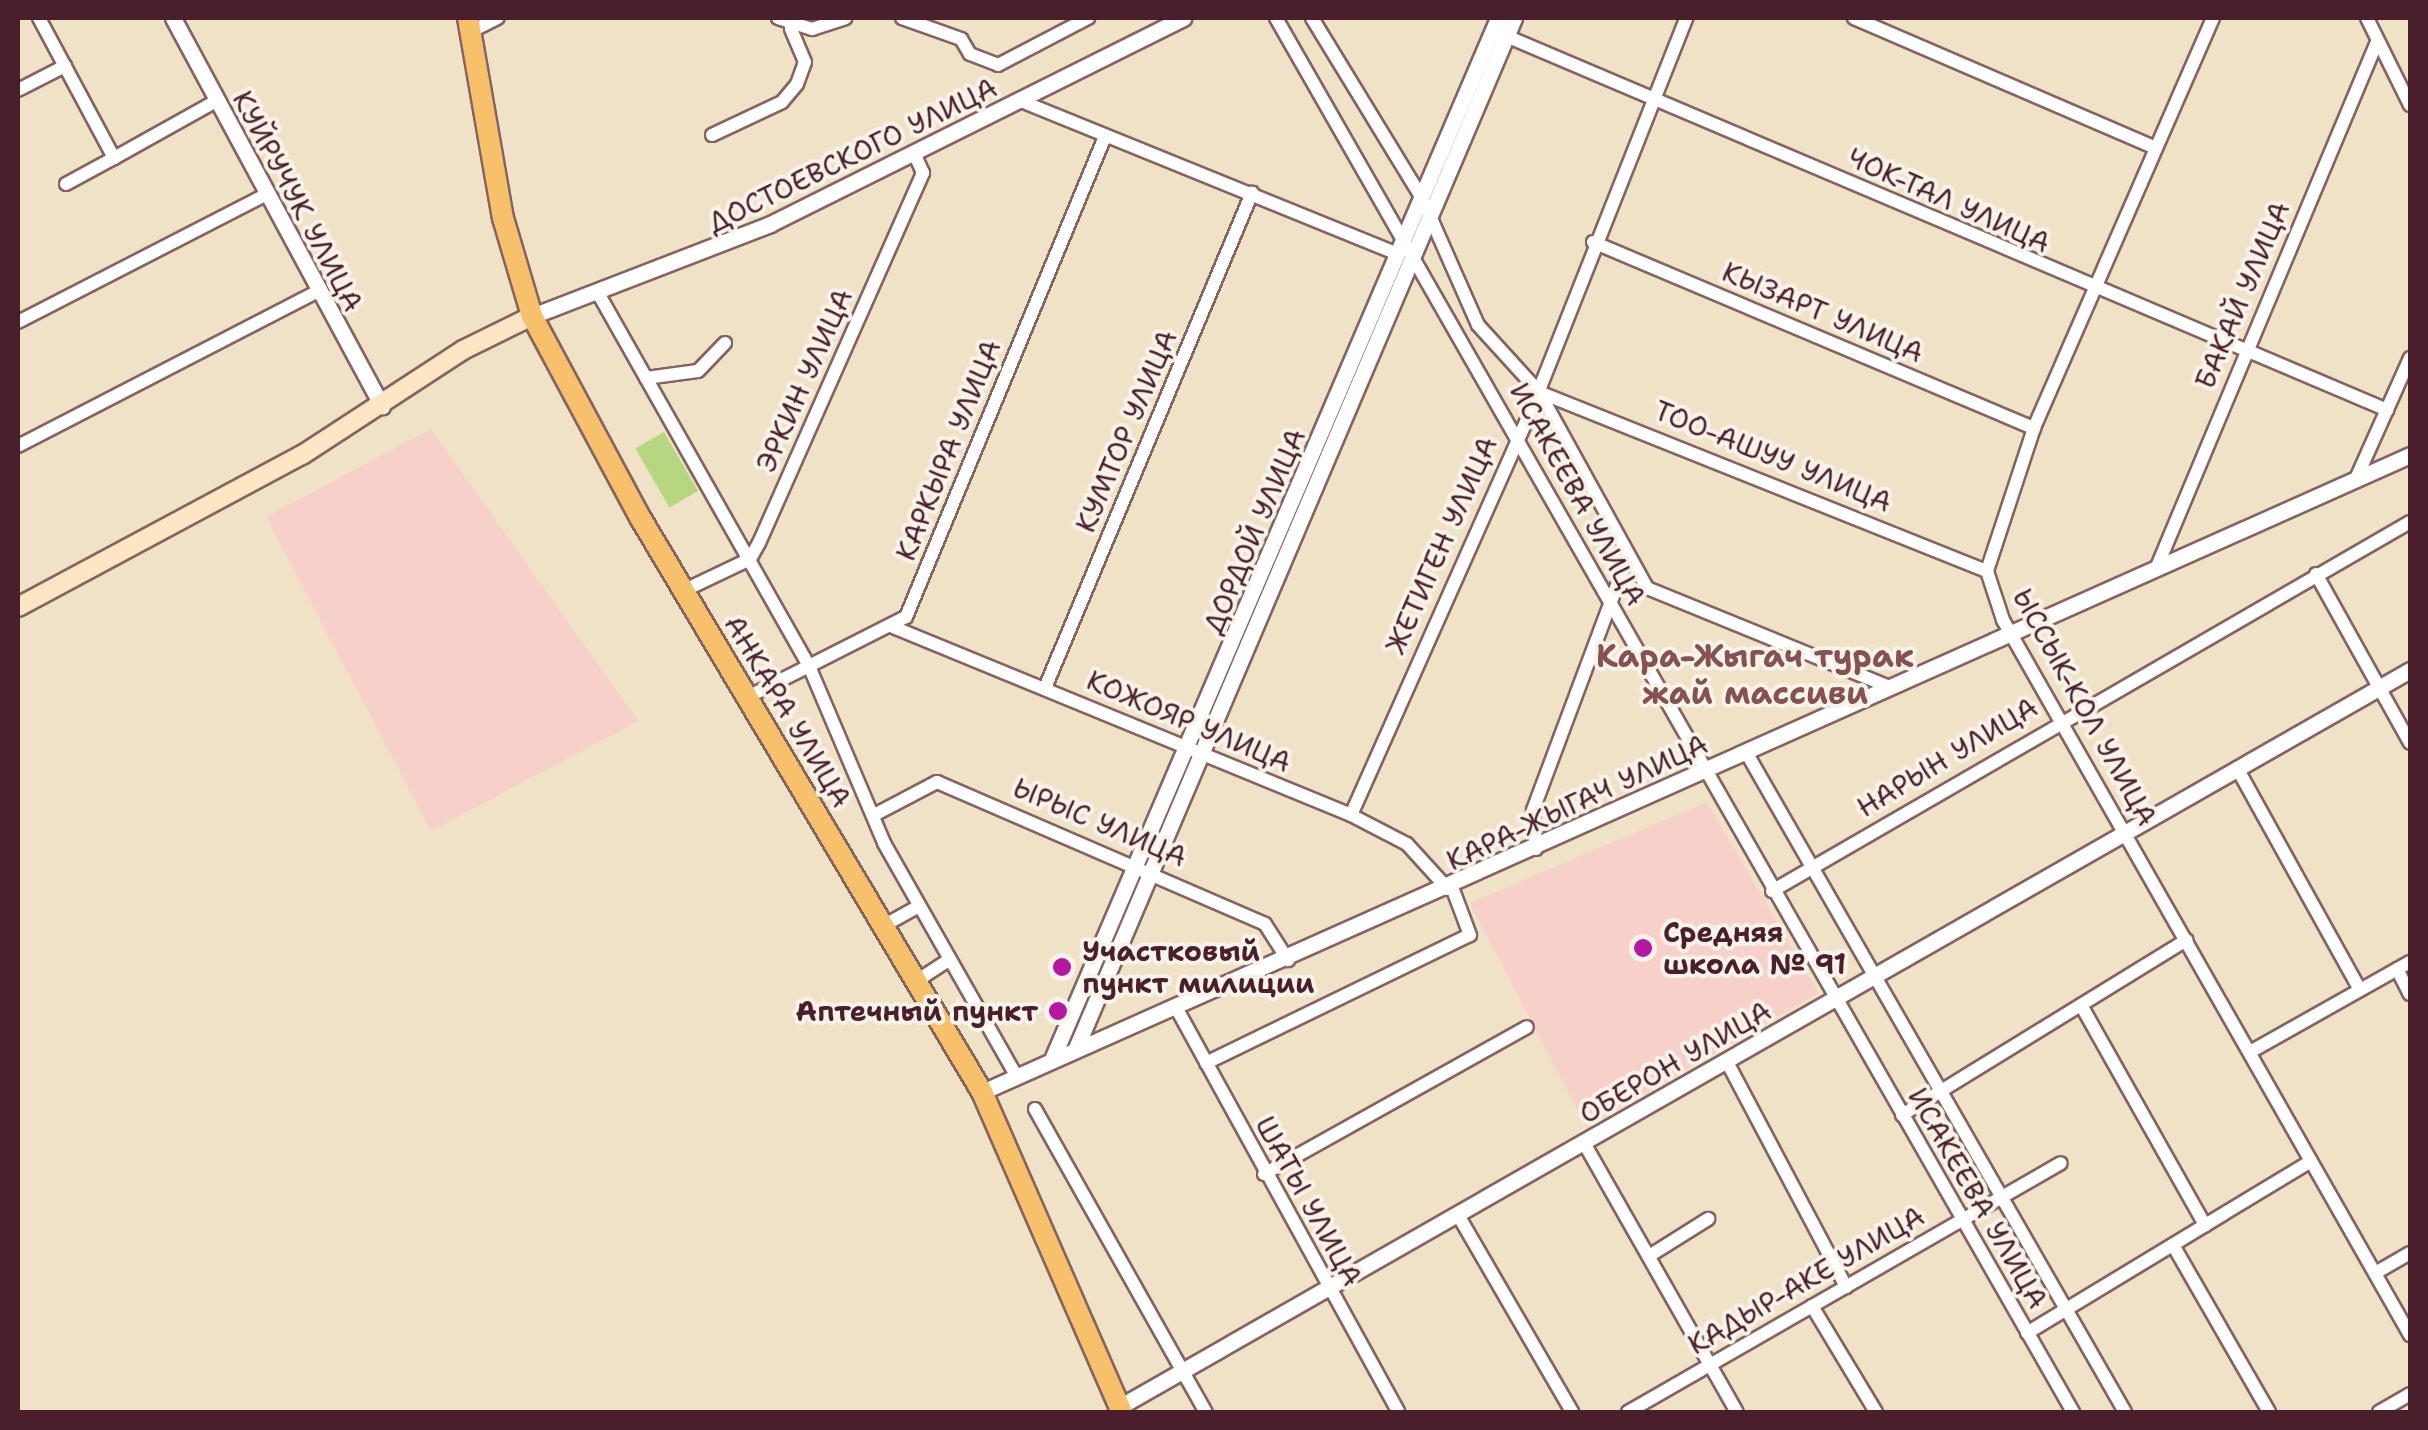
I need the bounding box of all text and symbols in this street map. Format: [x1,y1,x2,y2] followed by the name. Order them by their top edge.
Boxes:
[702,70,1002,240] street label: ДОСТОЕВСКОГО УЛИЦА
[226,85,370,317] street label: КУЙРУЧУК УЛИЦА
[1843,140,2055,260] street label: ЧОК-ТАЛ УЛИЦА
[2187,196,2297,394] street label: БАКАЙ УЛИЦА
[1717,254,1929,370] street label: КЫЗАРТ УЛИЦА
[749,283,859,477] street label: ЭРКИН УЛИЦА
[1068,325,1184,537] street label: КУМТОР УЛИЦА
[888,335,1008,565] street label: КАРКЫРА УЛИЦА
[1503,377,1653,611] street label: ИСАКЕЕВА УЛИЦА
[1649,393,1897,519] street label: ТОО-АШУУ УЛИЦА
[1196,423,1312,639] street label: ДОРДОЙ УЛИЦА
[1378,431,1504,659] street label: ЖЕТИГЕН УЛИЦА
[2006,582,2164,832] street label: ЫССЫК-КОЛ УЛИЦА
[717,609,859,813] street label: АНКАРА УЛИЦА
[1596,638,1914,713] district label: Кара-Жыгач турак жай массиви
[1082,663,1296,779] street label: КОЖОЯР УЛИЦА
[1851,690,2043,824] street label: НАРЫН УЛИЦА
[1441,727,1713,877] street label: КАРА-ЖЫГАЧ УЛИЦА
[1008,770,1192,874] street label: ЫРЫС УЛИЦА
[1663,915,1846,981] place label: Средняя школа № 91
[1082,934,1314,1000] place label: Участковый пункт милиции
[1632,937,1654,959] marker: Средняя школа № 91
[1051,956,1073,978] marker: Участковый пункт милиции
[1573,993,1777,1131] street label: ОБЕРОН УЛИЦА
[796,994,1038,1028] place label: Аптечный пункт
[1047,1000,1069,1022] marker: Аптечный пункт
[1901,1082,2055,1314] street label: ИСАКЕЕВА УЛИЦА
[1248,1110,1370,1292] street label: ШАТЫ УЛИЦА
[1682,1199,1930,1361] street label: КАДЫР-АКЕ УЛИЦА

